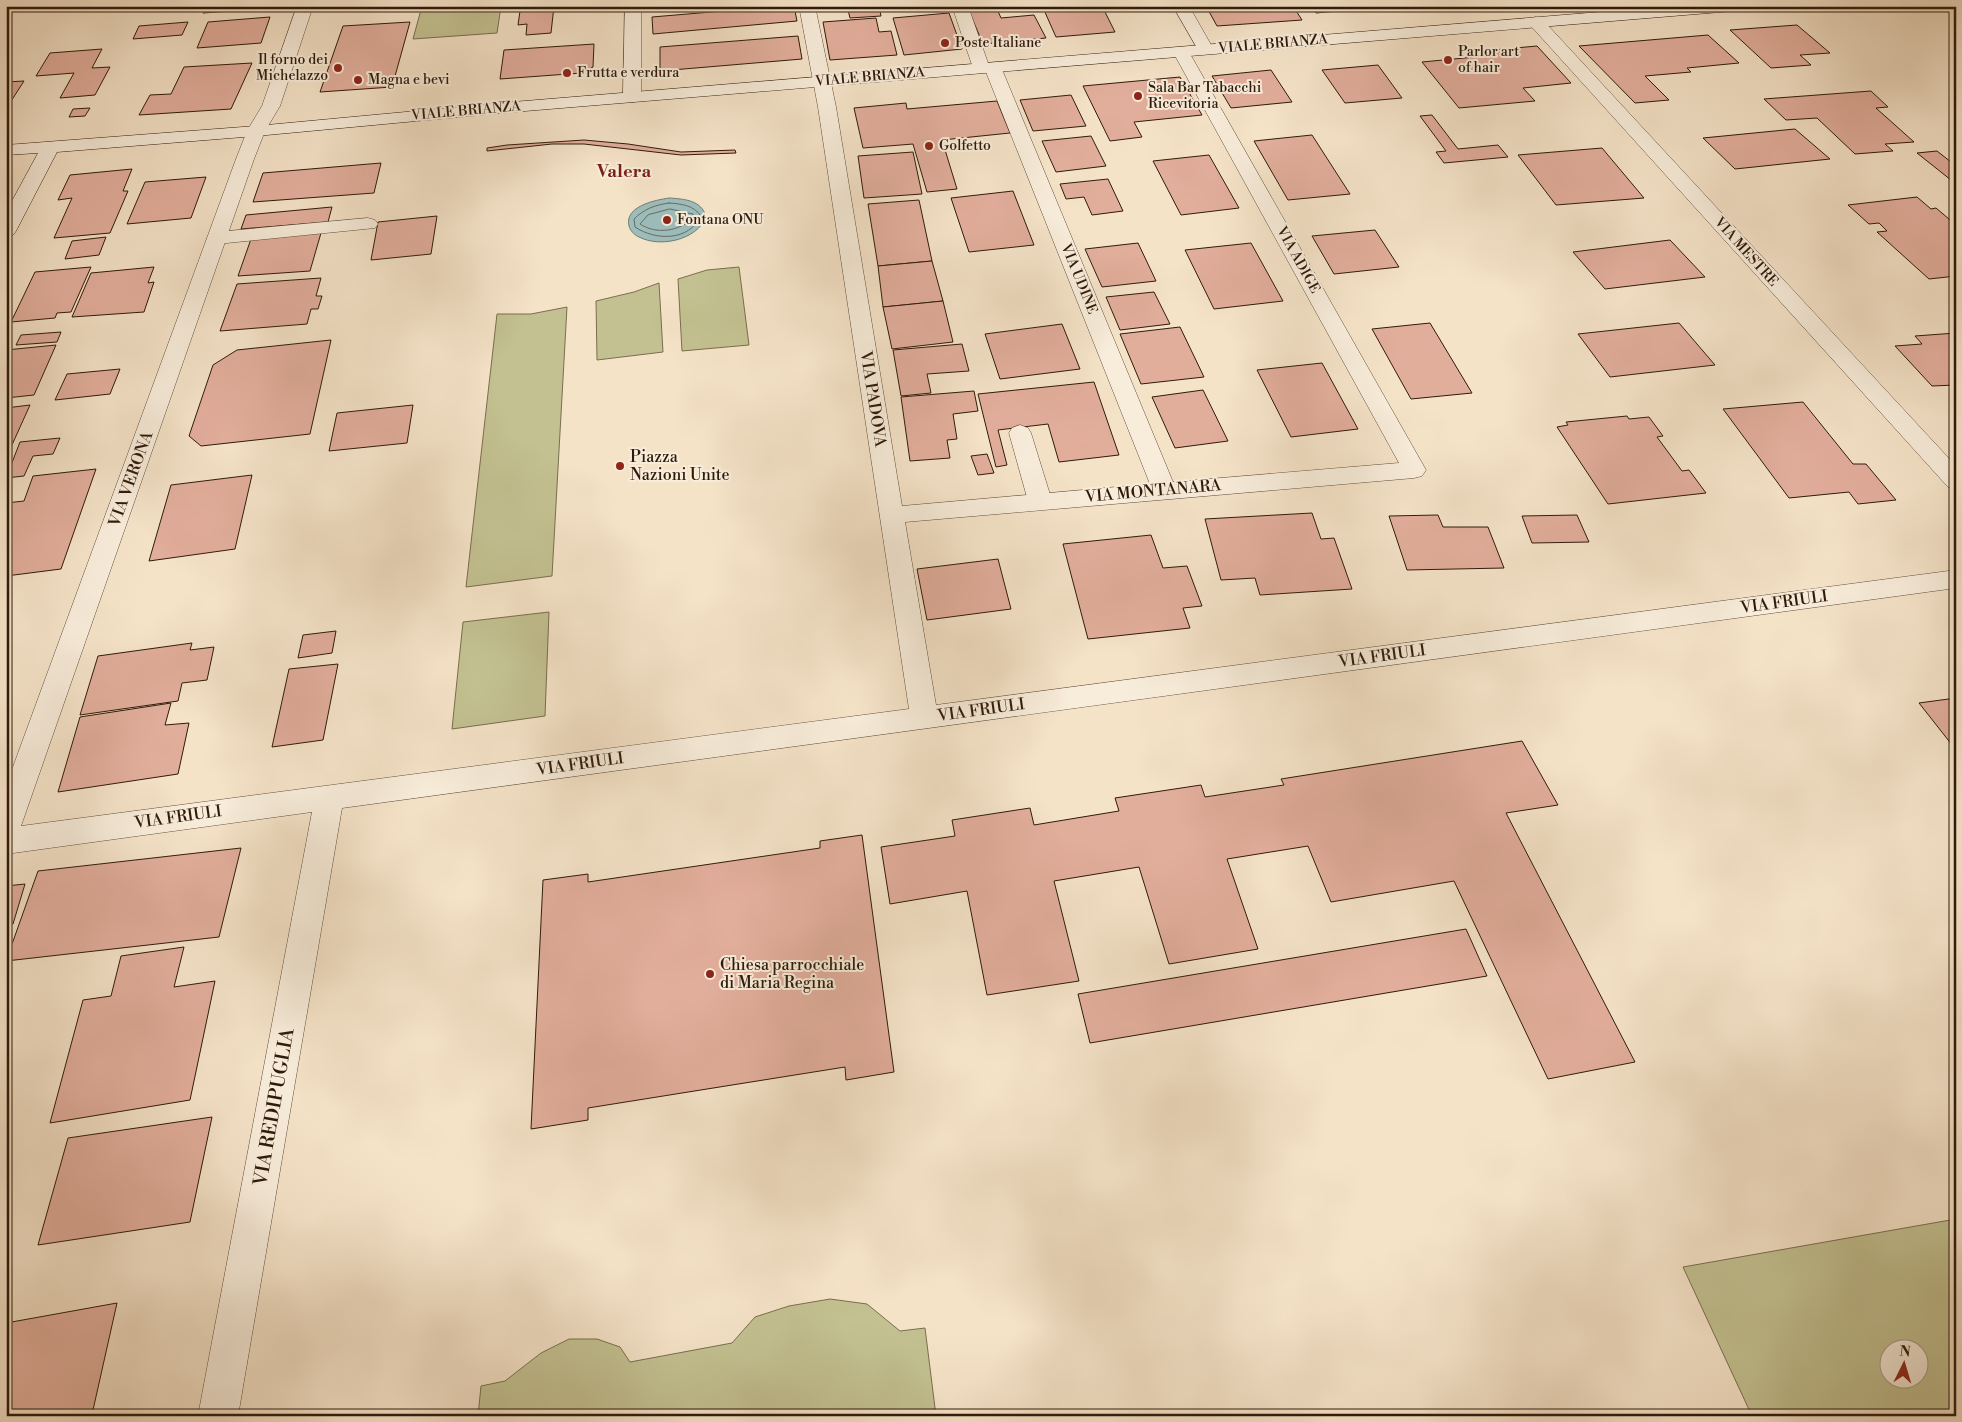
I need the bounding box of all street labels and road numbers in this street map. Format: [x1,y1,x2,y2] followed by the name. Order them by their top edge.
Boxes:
[1216,30,1329,58] street label: VIALE BRIANZA
[813,63,926,91] street label: VIALE BRIANZA
[409,97,522,125] street label: VIALE BRIANZA
[1710,213,1782,290] street label: VIA MESTRE
[1272,223,1324,297] street label: VIA ADIGE
[1056,240,1101,317] street label: VIA UDINE
[855,349,891,449] street label: VIA PADOVA
[104,428,158,530] street label: VIA VERONA
[1083,475,1223,507] street label: VIA MONTANARA
[1738,586,1829,618] street label: VIA FRIULI
[1336,640,1427,672] street label: VIA FRIULI
[935,694,1026,726] street label: VIA FRIULI
[534,748,625,780] street label: VIA FRIULI
[132,801,223,833] street label: VIA FRIULI
[248,1025,300,1189] street label: VIA REDIPUGLIA

